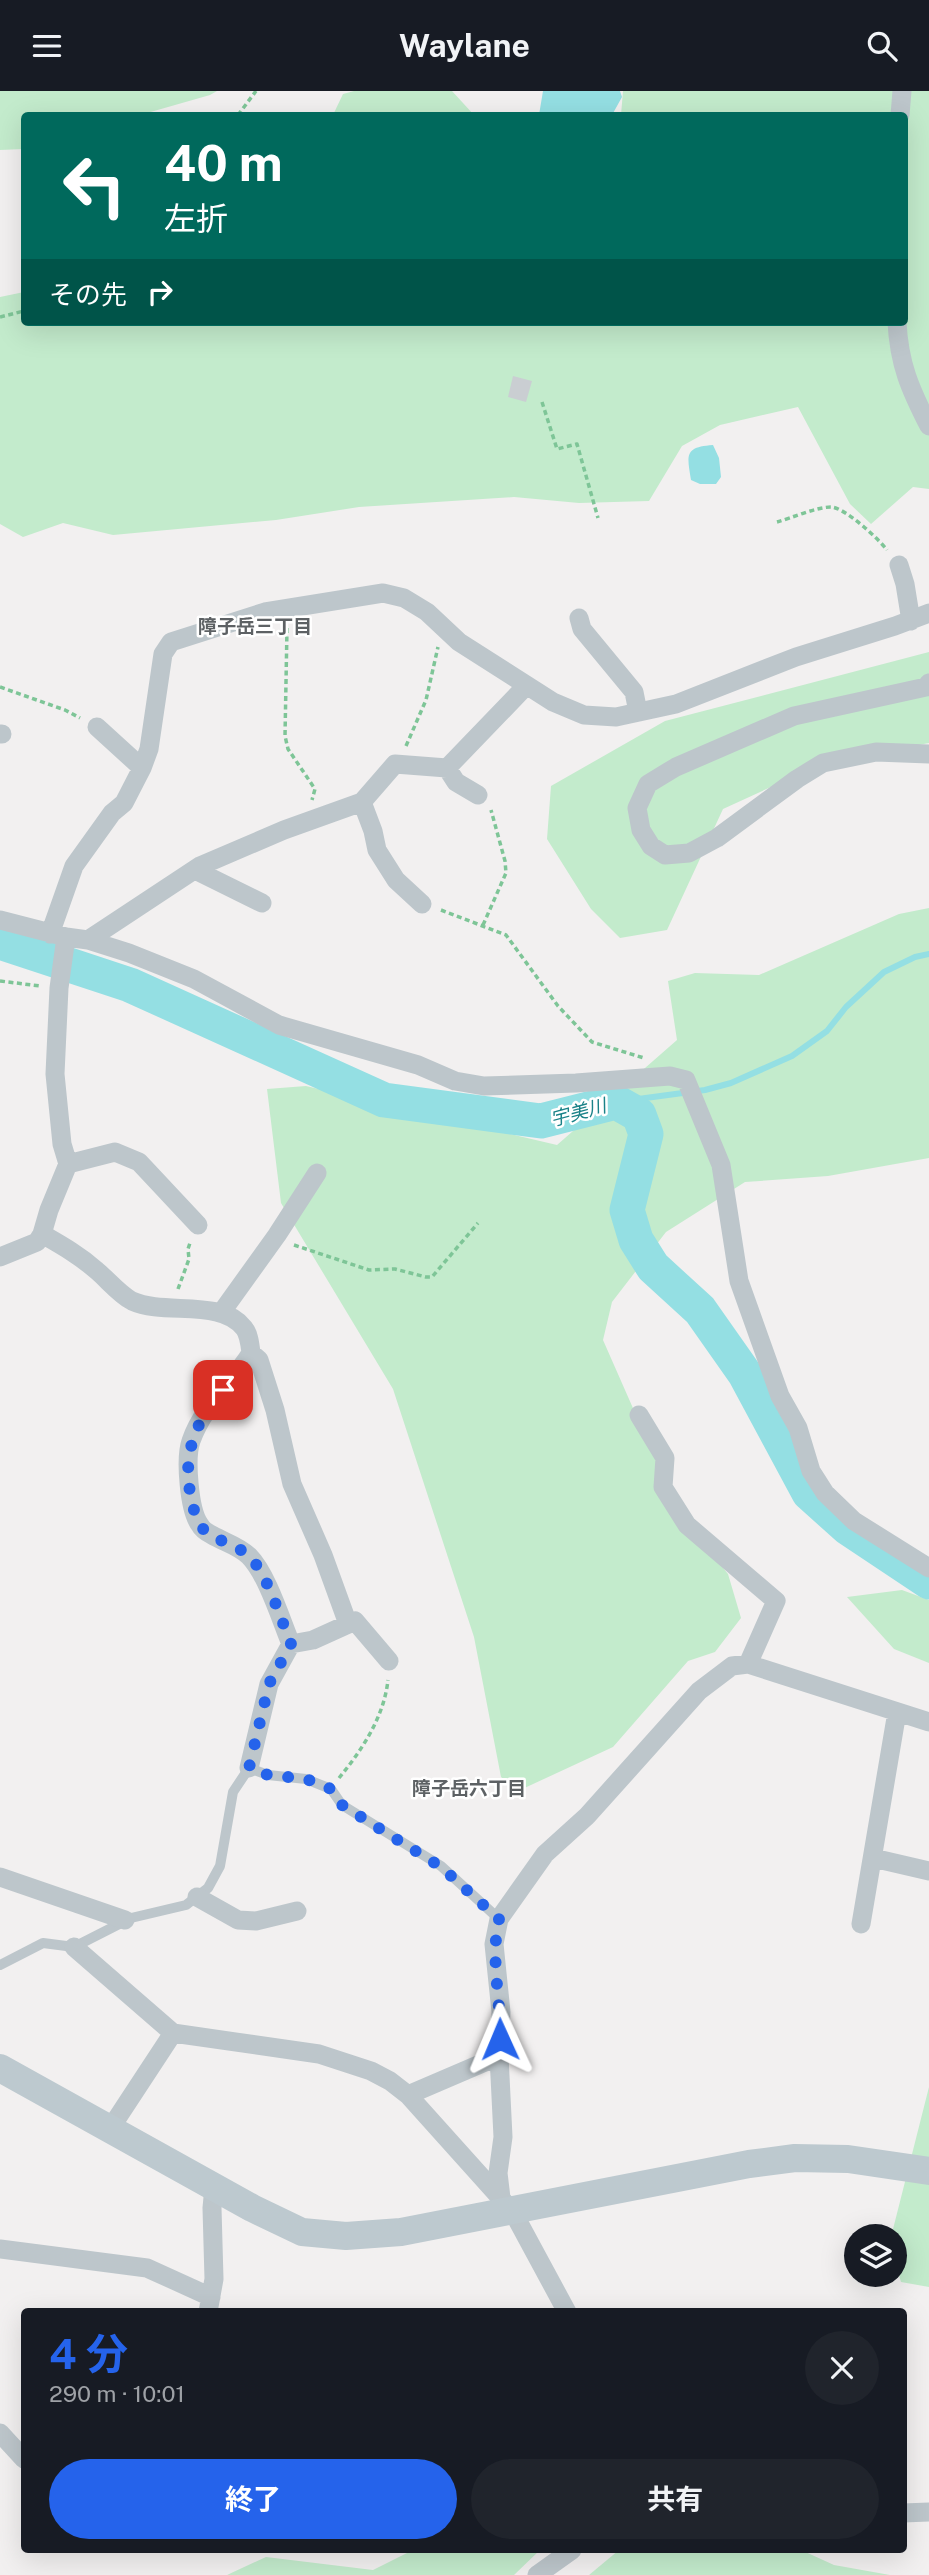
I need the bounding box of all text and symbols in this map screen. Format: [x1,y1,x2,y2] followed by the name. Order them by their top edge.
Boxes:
[28,27,66,65] icon: menu
[399,27,530,64] text: Waylane
[863,27,901,65] icon: search
[164,134,283,192] text: 40 m
[49,140,140,231] icon: left
[164,200,228,237] text: 左折
[141,273,179,311] icon: right
[49,279,127,310] text: その先
[198,615,312,637] district label: 障子岳三丁目
[548,1093,610,1130] water label: 宇美川
[193,1360,253,1420] pin
[204,1371,242,1409] icon: arrive
[412,1777,526,1799] district label: 障子岳六丁目
[463,2002,537,2076] position arrow
[844,2224,907,2287] map controls
[844,2224,907,2287] button: layers
[49,2329,128,2378] text: 4 分
[805,2331,879,2405] button: close
[49,2380,185,2407] text: 290 m · 10:01
[49,2459,457,2539] button: 終了
[471,2459,879,2539] button: 共有

